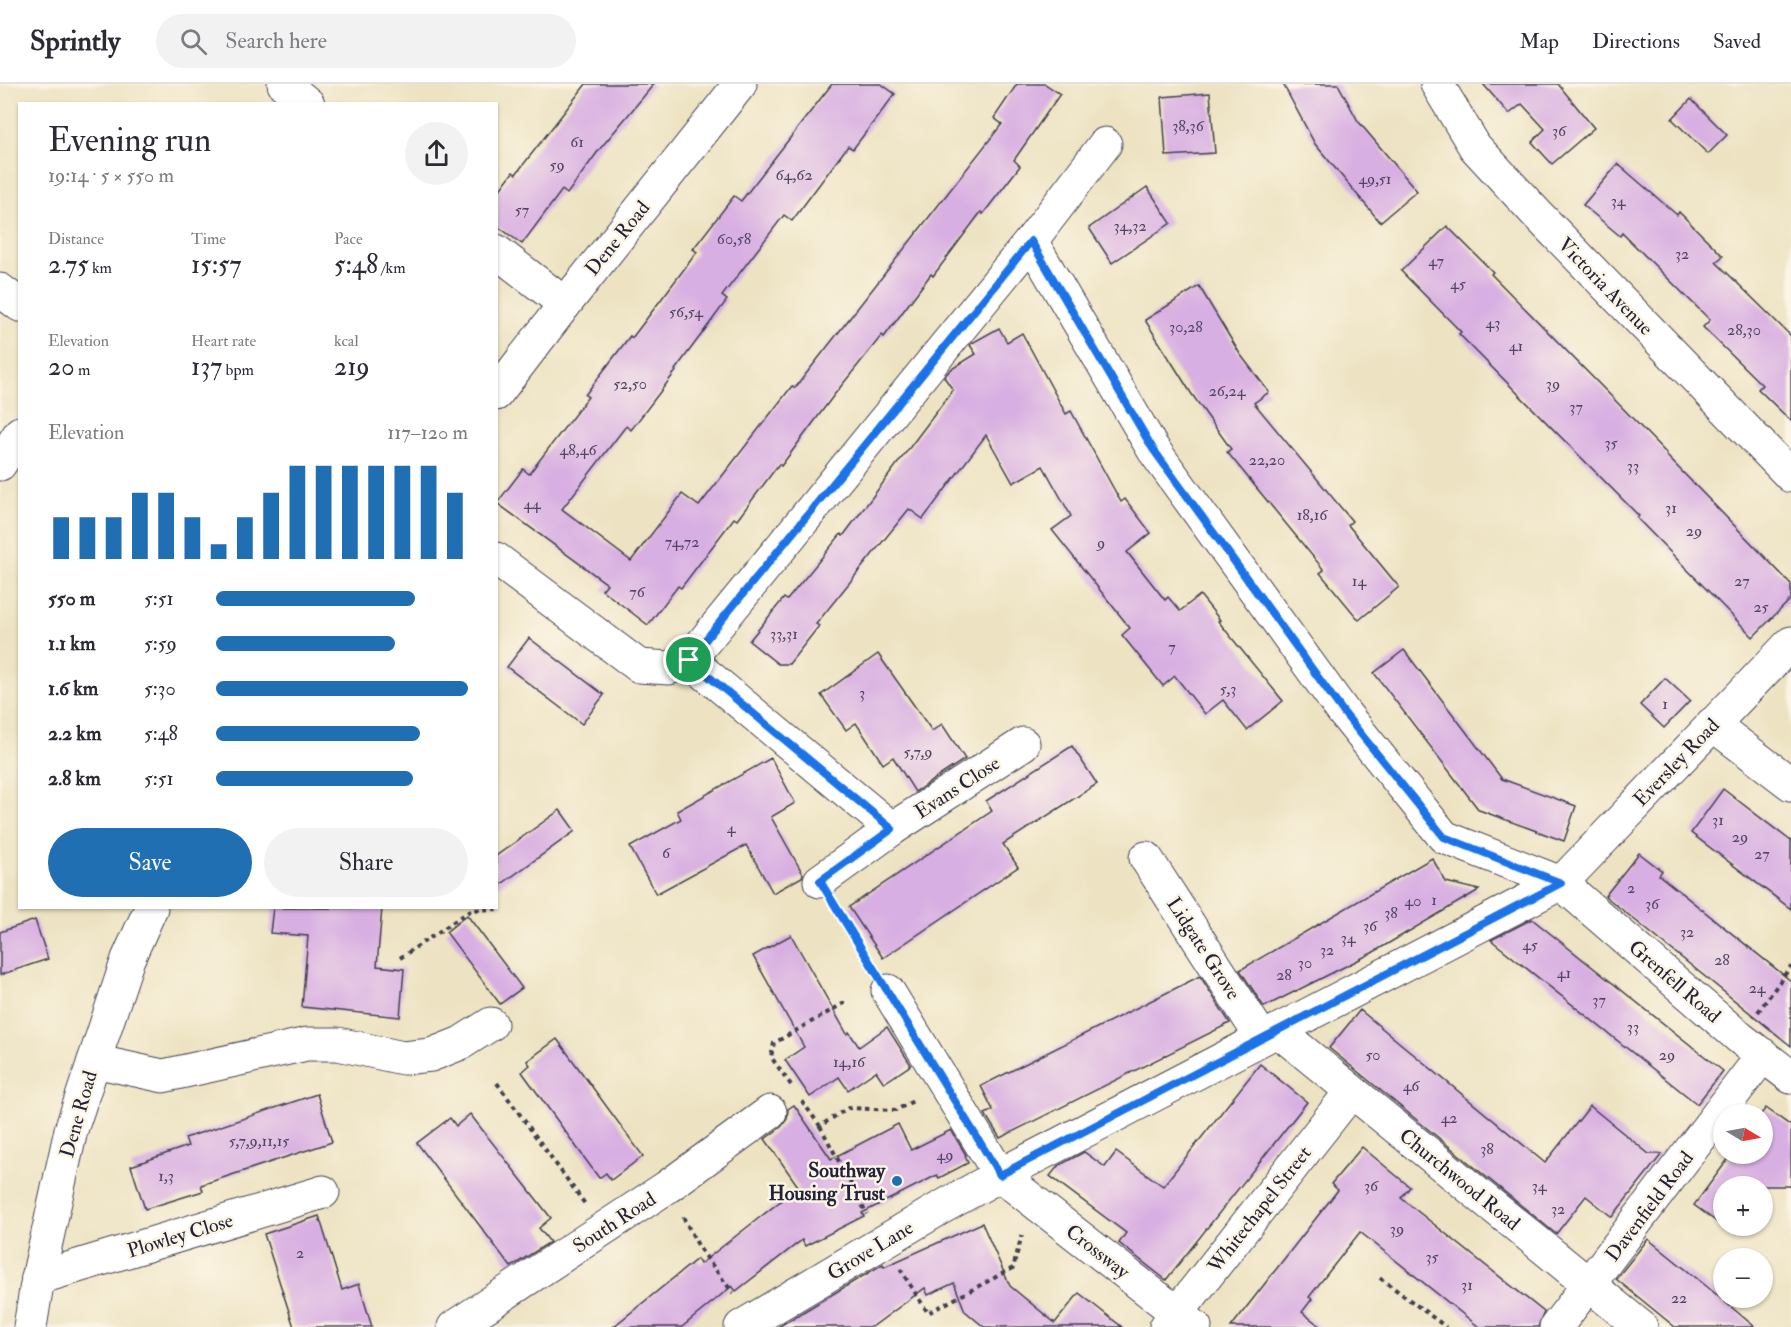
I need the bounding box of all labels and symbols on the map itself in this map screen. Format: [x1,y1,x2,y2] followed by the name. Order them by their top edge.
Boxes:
[1172,116,1205,136] house number: 38,36
[1552,121,1567,141] house number: 36
[570,132,584,152] house number: 61
[549,155,565,175] house number: 59
[776,165,813,185] house number: 64,62
[1358,169,1392,189] house number: 49,51
[1611,191,1627,211] house number: 34
[580,196,655,281] street label: Dene Road
[515,200,530,220] house number: 57
[1113,216,1147,236] house number: 34,32
[717,229,752,249] house number: 60,58
[1553,232,1659,341] street label: Victoria Avenue
[1675,244,1689,264] house number: 32
[1428,251,1444,271] house number: 47
[1450,274,1466,294] house number: 45
[669,302,704,322] house number: 56,54
[1486,313,1500,333] house number: 43
[1169,317,1203,337] house number: 30,28
[1727,320,1761,340] house number: 28,30
[1509,336,1523,356] house number: 41
[613,374,647,394] house number: 52,50
[1546,374,1560,394] house number: 39
[1209,381,1247,401] house number: 26,24
[1569,397,1583,417] house number: 37
[1604,433,1618,453] house number: 35
[560,440,597,460] house number: 48,46
[1249,450,1285,470] house number: 22,20
[1627,456,1639,476] house number: 33
[523,494,542,514] house number: 44
[1665,498,1677,518] house number: 31
[1297,505,1328,525] house number: 18,16
[1686,521,1702,541] house number: 29
[665,532,699,552] house number: 74,72
[1096,533,1105,553] house number: 9
[1352,571,1368,591] house number: 14
[1734,571,1750,591] house number: 27
[629,582,646,602] house number: 76
[1753,597,1769,617] house number: 25
[770,624,798,644] house number: 33,31
[663,634,714,685] pin
[1168,637,1176,657] house number: 7
[1220,679,1236,699] house number: 5,3
[859,683,865,703] house number: 3
[1662,694,1668,714] house number: 1
[1628,713,1725,812] street label: Eversley Road
[904,742,932,762] house number: 5,7,9
[910,751,1005,824] street label: Evans Close
[1712,810,1724,830] house number: 31
[727,818,737,838] house number: 4
[1732,827,1748,847] house number: 29
[662,843,671,863] house number: 6
[1754,844,1770,864] house number: 27
[1627,878,1635,898] house number: 2
[1431,890,1437,910] house number: 1
[1405,891,1421,911] house number: 40
[1161,892,1246,1004] street label: Lidgate Grove
[1645,894,1660,914] house number: 36
[1384,903,1398,923] house number: 38
[1363,916,1378,936] house number: 36
[1680,922,1694,942] house number: 32
[1341,928,1357,948] house number: 34
[1522,935,1538,955] house number: 45
[1623,935,1726,1028] street label: Grenfell Road
[1320,940,1334,960] house number: 32
[1714,950,1730,970] house number: 28
[1298,953,1312,973] house number: 30
[1557,963,1571,983] house number: 41
[1276,965,1292,985] house number: 28
[1749,978,1767,998] house number: 24
[1592,990,1606,1010] house number: 37
[1627,1017,1639,1037] house number: 33
[1365,1045,1381,1065] house number: 50
[1659,1045,1675,1065] house number: 29
[833,1052,866,1072] house number: 14,16
[54,1068,103,1161] street label: Dene Road
[1403,1076,1420,1096] house number: 46
[1713,1104,1773,1164] north arrow
[1441,1108,1457,1128] house number: 42
[1394,1123,1525,1236] street label: Churchwood Road
[229,1131,289,1151] house number: 5,7,9,11,15
[1480,1139,1494,1159] house number: 38
[1202,1141,1318,1279] street label: Whitechapel Street
[937,1145,953,1165] house number: 49
[1600,1146,1699,1266] street label: Davenfield Road
[769,1158,886,1207] place label: Southway Housing Trust
[158,1166,174,1186] house number: 1,3
[890,1174,904,1188] marker: Southway Housing Trust
[1364,1176,1379,1196] house number: 36
[1532,1176,1548,1196] house number: 34
[568,1186,661,1259] street label: South Road
[1551,1199,1565,1219] house number: 32
[124,1208,236,1263] street label: Plowley Close
[823,1215,918,1286] street label: Grove Lane
[1061,1219,1136,1285] street label: Crossway
[1390,1219,1404,1239] house number: 39
[296,1243,304,1263] house number: 2
[1425,1247,1439,1267] house number: 35
[1461,1275,1473,1295] house number: 31
[1671,1288,1687,1308] house number: 22

